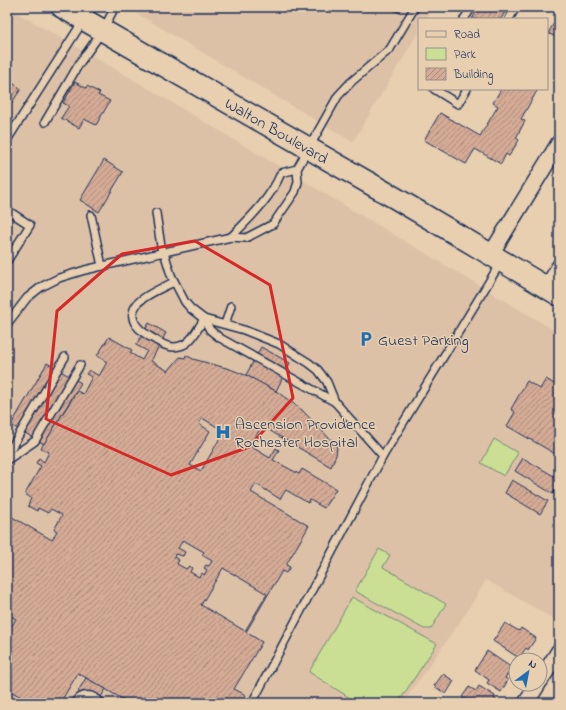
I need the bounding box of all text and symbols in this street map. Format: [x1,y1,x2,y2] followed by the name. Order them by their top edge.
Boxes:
[418,18,548,90] legend
[454,26,480,44] text: Road
[454,46,476,64] text: Park
[453,66,493,85] text: Building
[220,92,332,171] street label: Walton Boulevard
[378,329,469,353] place label: Guest Parking
[357,330,375,348] parking icon: Guest Parking
[235,413,376,455] place label: Ascension Providence Rochester Hospital
[214,423,232,441] hospital icon: Ascension Providence Rochester Hospital
[508,652,548,692] north arrow
[525,656,540,673] text: N

